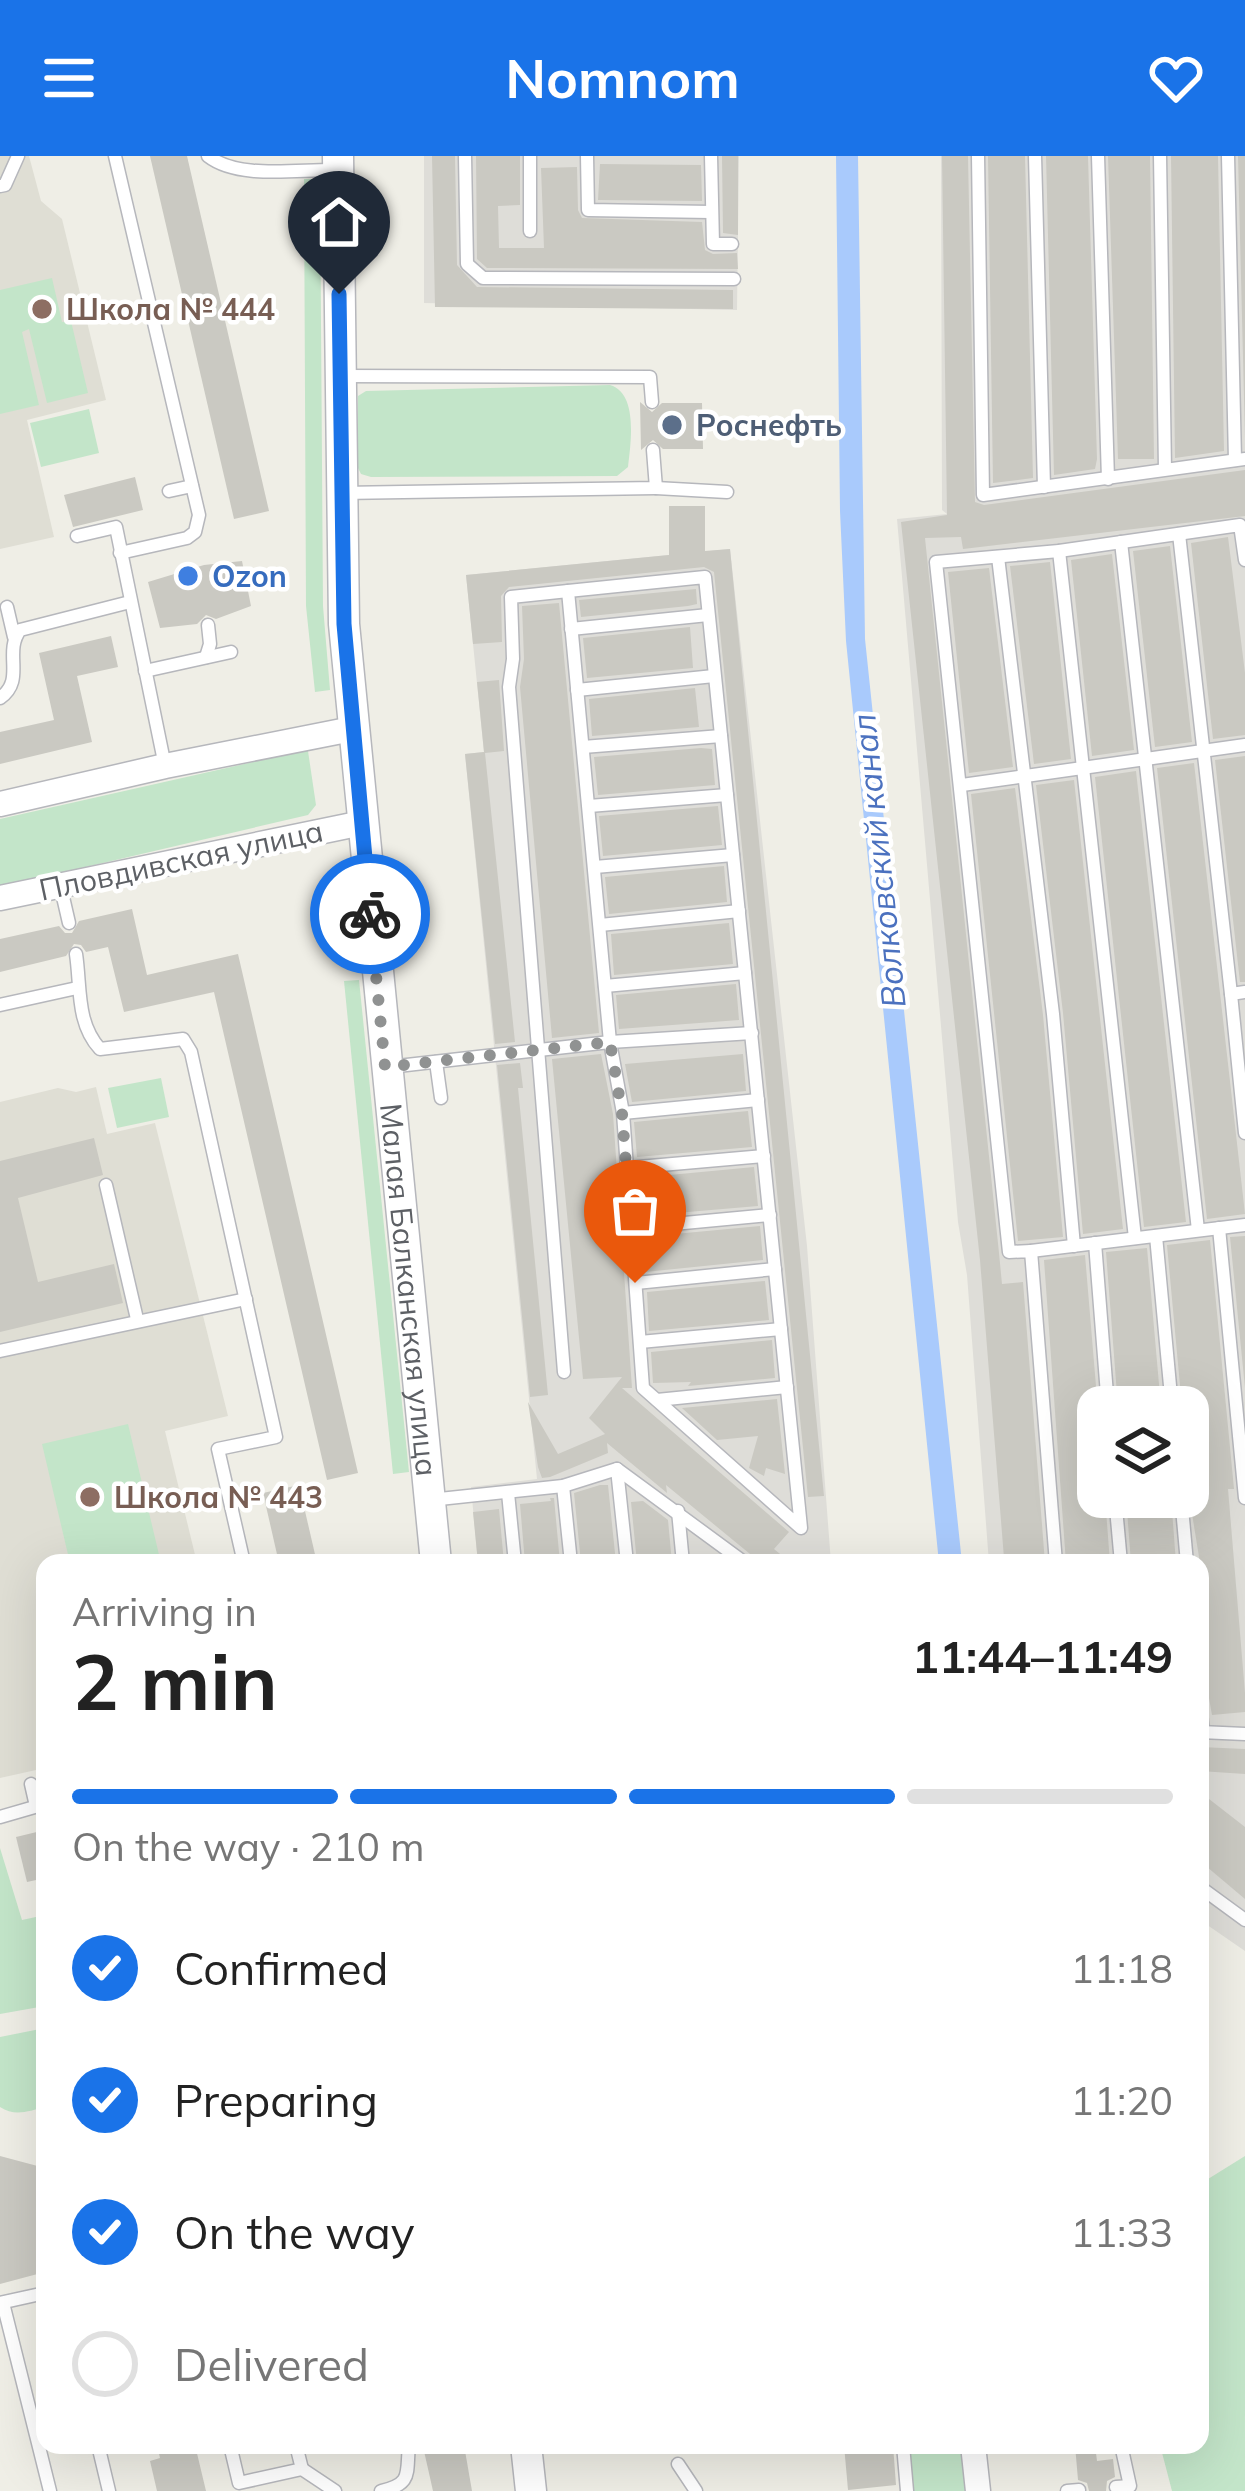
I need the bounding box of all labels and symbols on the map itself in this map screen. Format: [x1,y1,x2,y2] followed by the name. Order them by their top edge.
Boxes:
[288,171,390,294] pin
[66,290,275,328] place label: Школа № 444
[29,296,55,322] marker: Школа № 444
[696,406,842,444] place label: Роснефть
[659,412,685,438] marker: Роснефть
[212,557,287,595] place label: Ozon
[175,563,201,589] marker: Ozon
[842,712,914,1010] water label: Волковский канал
[36,811,326,909] street label: Пловдивская улица
[310,854,430,974] courier
[372,1102,446,1478] street label: Малая Балканская улица
[584,1160,686,1283] pin
[114,1478,323,1516] place label: Школа № 443
[77,1484,103,1510] marker: Школа № 443

